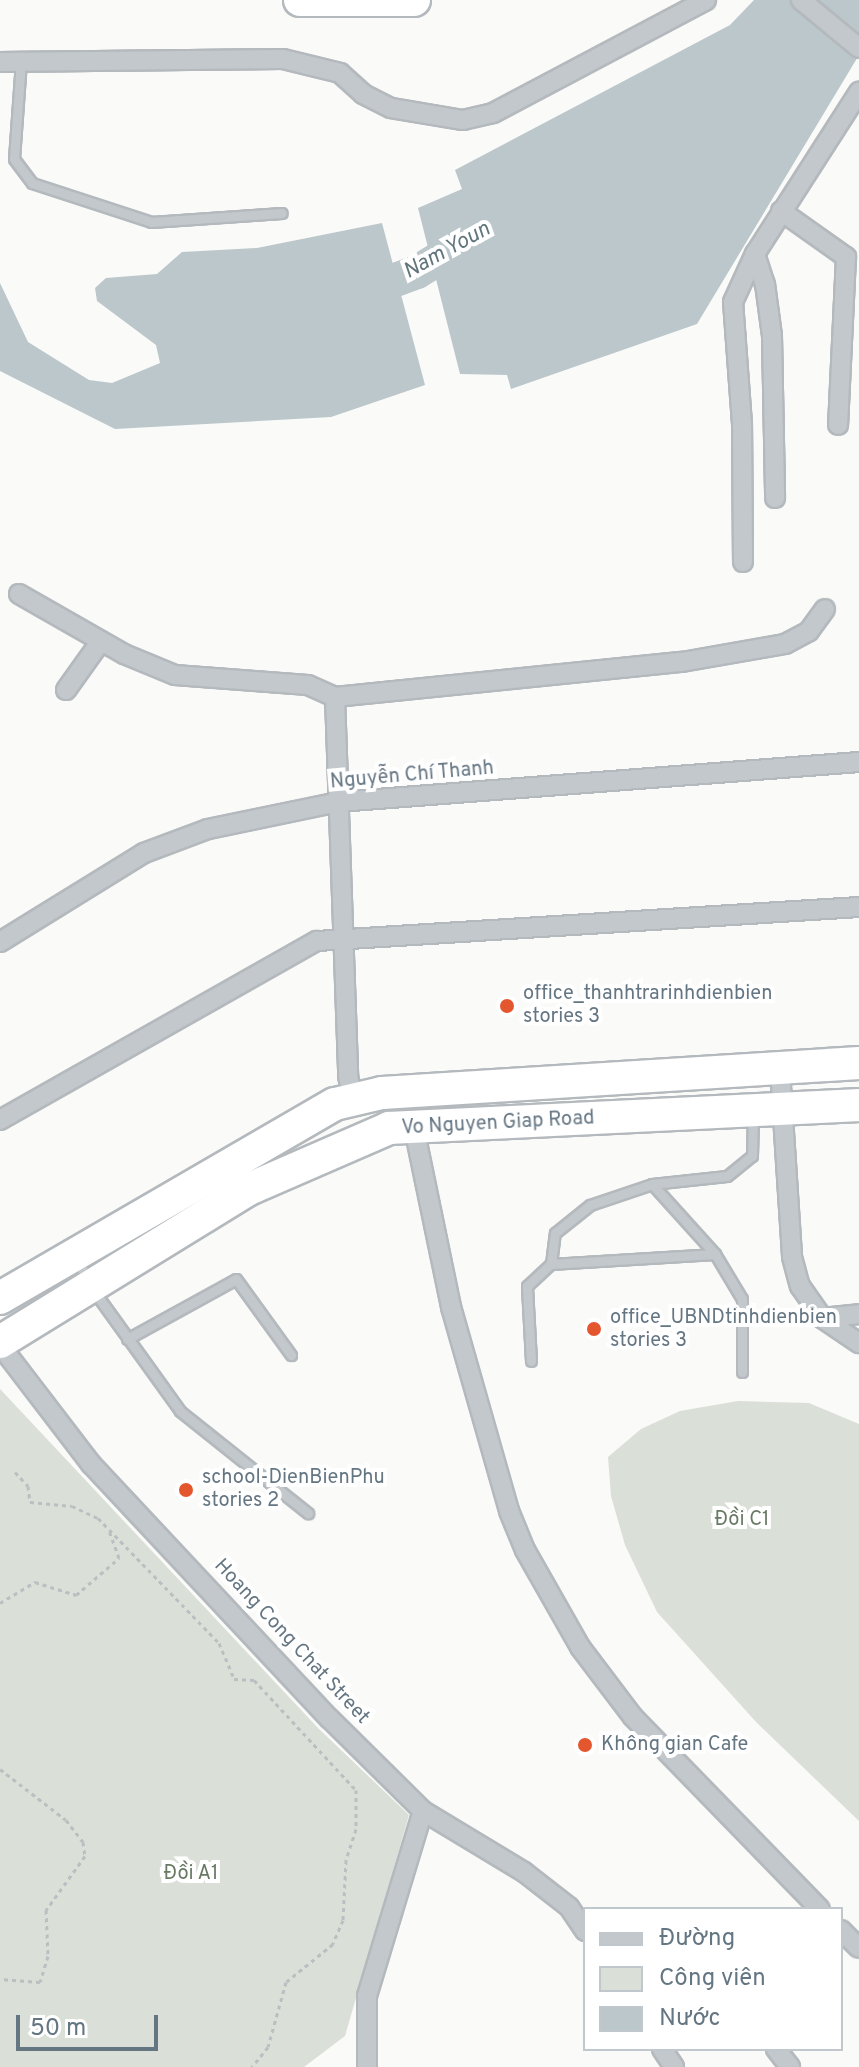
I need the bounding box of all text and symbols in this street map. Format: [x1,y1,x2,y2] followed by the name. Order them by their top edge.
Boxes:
[399,216,495,286] water label: Nam Youn
[329,757,495,795] street label: Nguyễn Chí Thanh
[523,982,773,1029] place label: office_thanhtrarinhdienbien stories 3
[498,997,516,1015] marker: office_thanhtrarinhdienbien stories 3
[401,1107,595,1141] street label: Vo Nguyen Giap Road
[610,1306,837,1353] place label: office_UBNDtinhdienbien stories 3
[585,1320,603,1338] marker: office_UBNDtinhdienbien stories 3
[202,1466,385,1513] place label: school-DienBienPhu stories 2
[177,1481,195,1499] marker: school-DienBienPhu stories 2
[714,1508,770,1532] park label: Đồi C1
[208,1554,374,1730] street label: Hoang Cong Chat Street
[601,1733,748,1757] place label: Không gian Cafe
[576,1736,594,1754] marker: Không gian Cafe
[163,1862,219,1886] park label: Đồi A1
[583,1907,843,2051] legend
[659,1924,735,1954] text: Đường
[659,1964,766,1994] text: Công viên
[20,1999,162,2049] scale bar
[659,2004,721,2034] text: Nước
[30,2014,86,2044] text: 50 m

